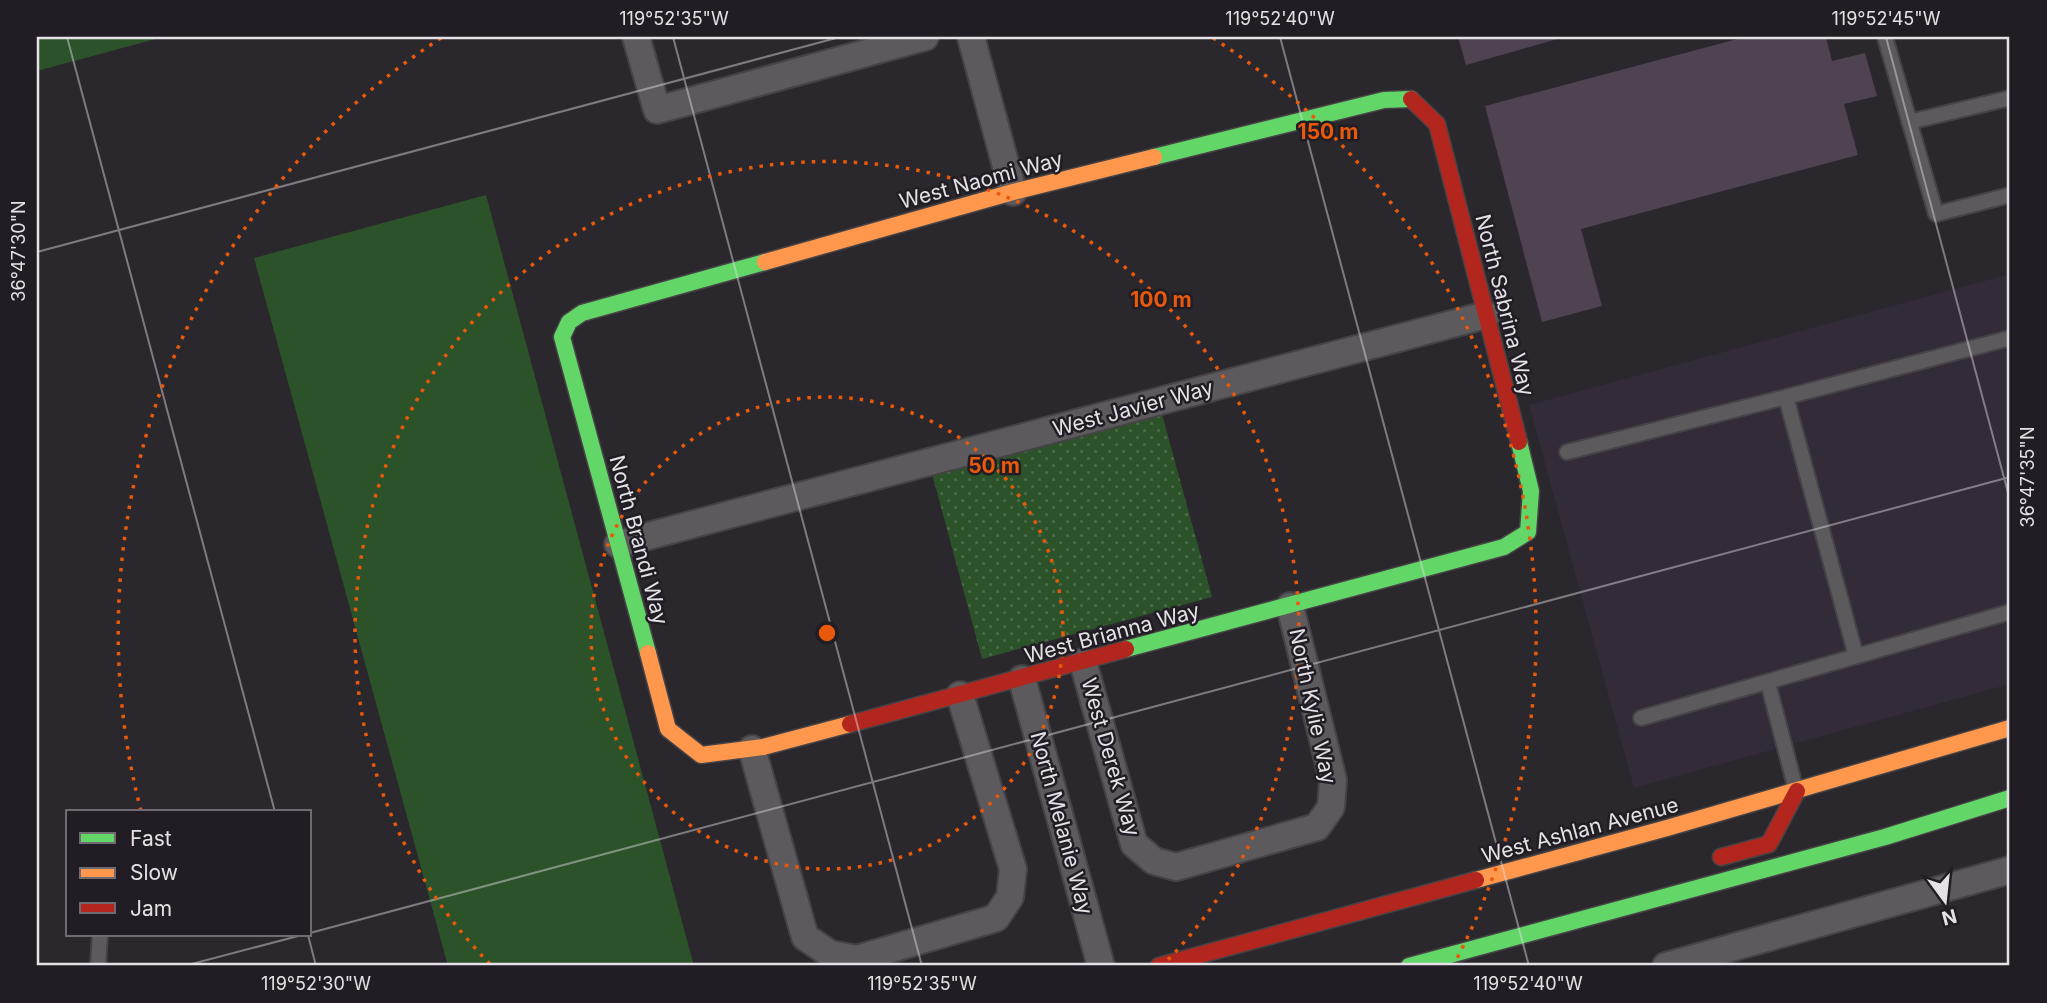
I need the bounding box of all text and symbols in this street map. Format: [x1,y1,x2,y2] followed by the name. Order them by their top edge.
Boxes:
[619,8,729,29] text: 119°52'35"W
[1225,8,1335,29] text: 119°52'40"W
[1832,8,1941,29] text: 119°52'45"W
[1298,119,1358,144] text: 150 m
[897,146,1066,214] street label: West Naomi Way
[8,200,29,302] text: 36°47'30"N
[1470,212,1540,399] street label: North Sabrina Way
[1130,287,1192,312] text: 100 m
[1050,375,1216,441] street label: West Javier Way
[2017,427,2038,527] text: 36°47'35"N
[604,453,674,628] street label: North Brandi Way
[968,453,1020,478] text: 50 m
[1022,598,1202,668] street label: West Brianna Way
[815,621,839,645] centre of rings
[1284,626,1342,786] street label: North Kylie Way
[1076,675,1146,839] street label: West Derek Way
[1026,729,1099,917] street label: North Melanie Way
[1479,792,1681,868] street label: West Ashlan Avenue
[66,810,312,936] legend
[130,826,172,851] text: Fast
[130,860,178,885] text: Slow
[1910,866,1980,936] north arrow
[130,896,172,921] text: Jam
[1939,904,1959,930] text: N
[261,973,371,994] text: 119°52'30"W
[867,973,977,994] text: 119°52'35"W
[1473,973,1583,994] text: 119°52'40"W

